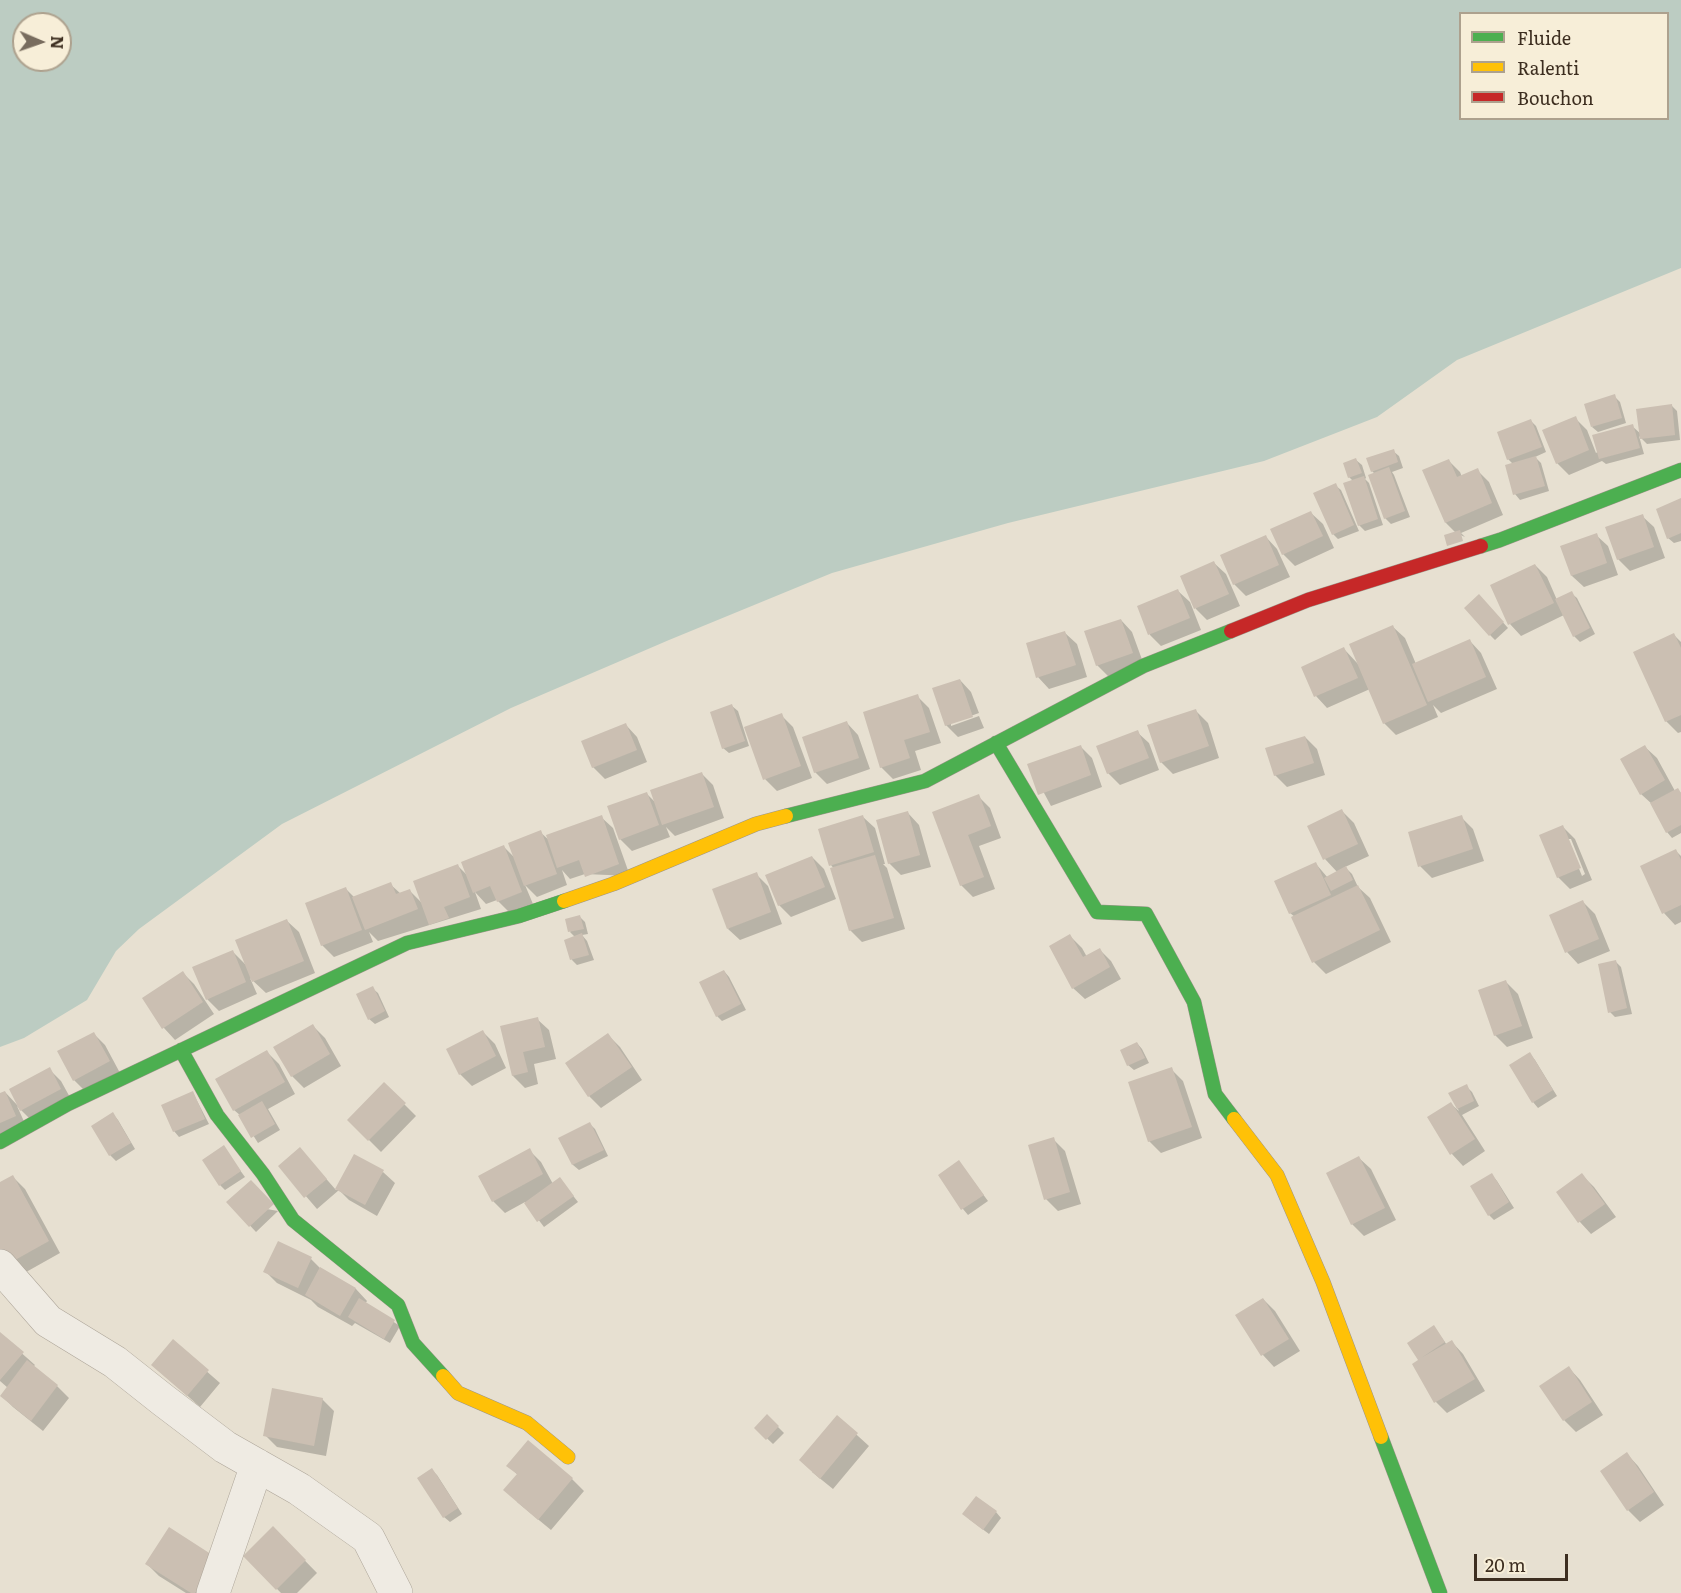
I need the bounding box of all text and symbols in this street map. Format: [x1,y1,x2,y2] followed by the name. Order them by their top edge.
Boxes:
[12,12,72,72] north arrow
[1459,12,1669,120] legend
[1517,24,1571,51] text: Fluide
[46,35,70,50] text: N
[1517,54,1579,81] text: Ralenti
[1517,84,1594,111] text: Bouchon
[1477,1542,1572,1580] scale bar
[1485,1551,1526,1578] text: 20 m

